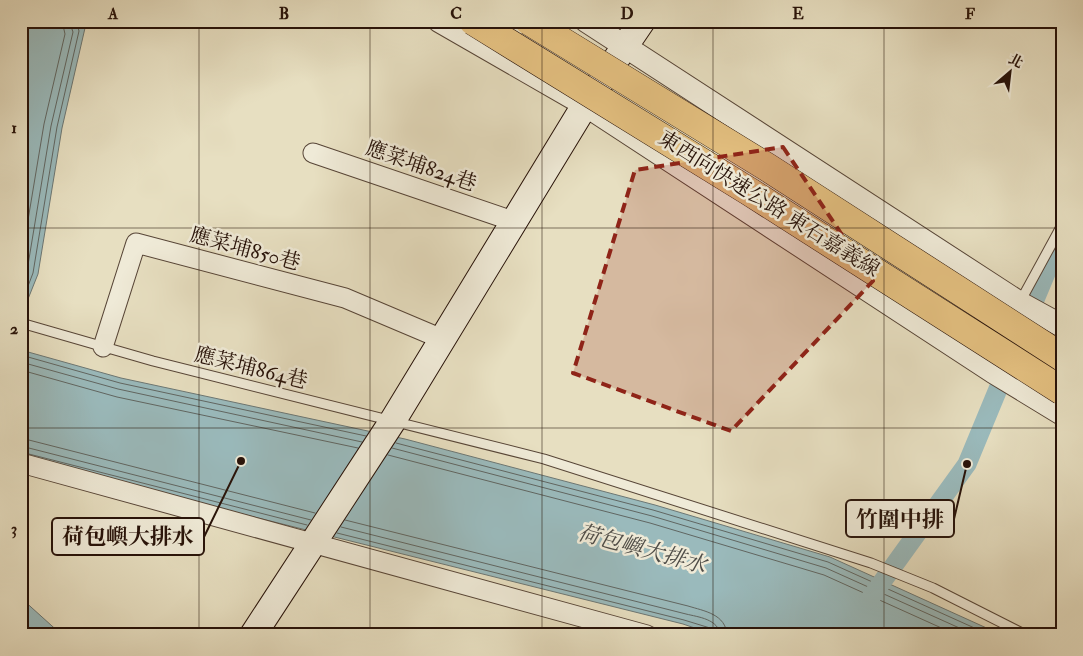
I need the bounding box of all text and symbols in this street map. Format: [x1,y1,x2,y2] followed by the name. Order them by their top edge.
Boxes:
[107,4,119,24] text: A
[279,4,289,24] text: B
[450,4,462,24] text: C
[620,4,634,24] text: D
[792,4,804,24] text: E
[965,4,975,24] text: F
[986,48,1036,98] north arrow
[1006,50,1026,72] text: 北
[11,118,17,138] text: 1
[653,125,885,283] street label: 東西向快速公路 東石嘉義線
[362,134,480,198] street label: 應菜埔824巷
[187,221,303,277] street label: 應菜埔850巷
[10,319,18,339] text: 2
[192,341,310,395] street label: 應菜埔864巷
[846,500,954,537] callout: 竹圍中排
[856,506,944,534] text: 竹圍中排
[52,518,204,555] callout: 荷包嶼大排水
[575,518,711,580] water label: 荷包嶼大排水
[11,519,17,539] text: 3
[62,523,194,551] text: 荷包嶼大排水

